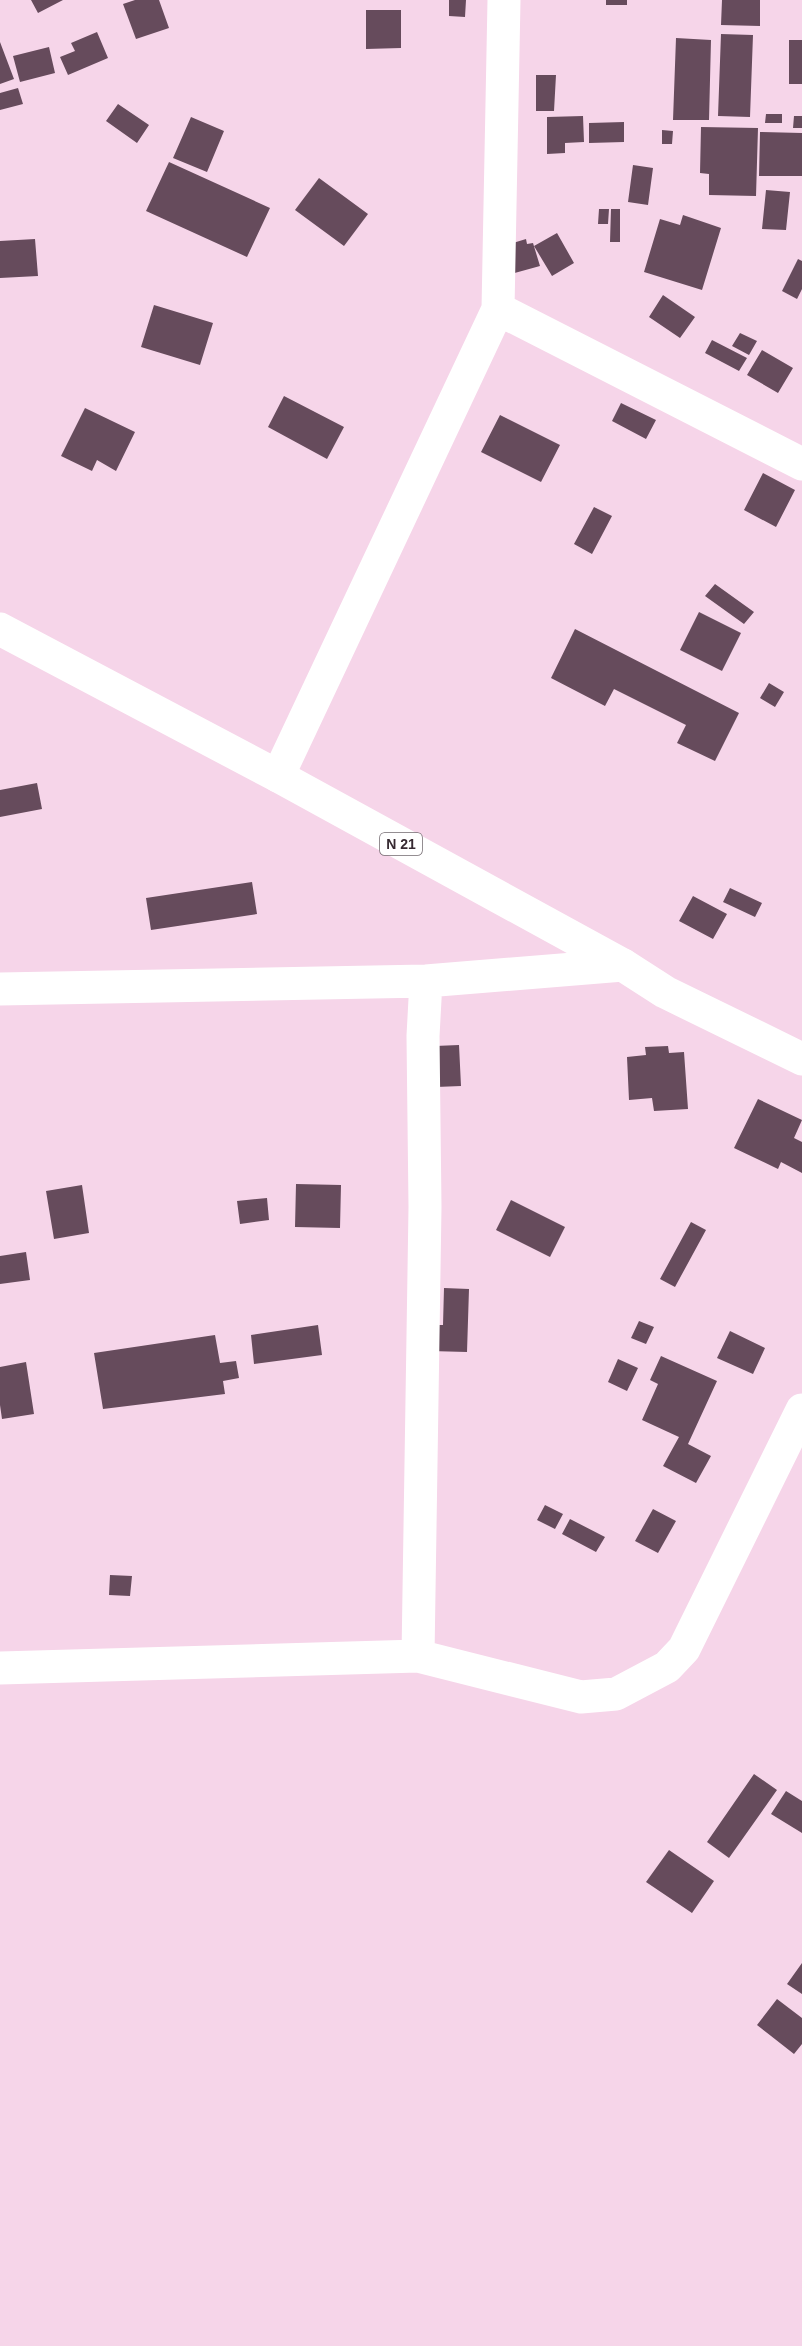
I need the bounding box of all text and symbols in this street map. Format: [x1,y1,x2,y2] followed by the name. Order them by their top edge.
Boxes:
[380,833,422,855] road number: N 21

